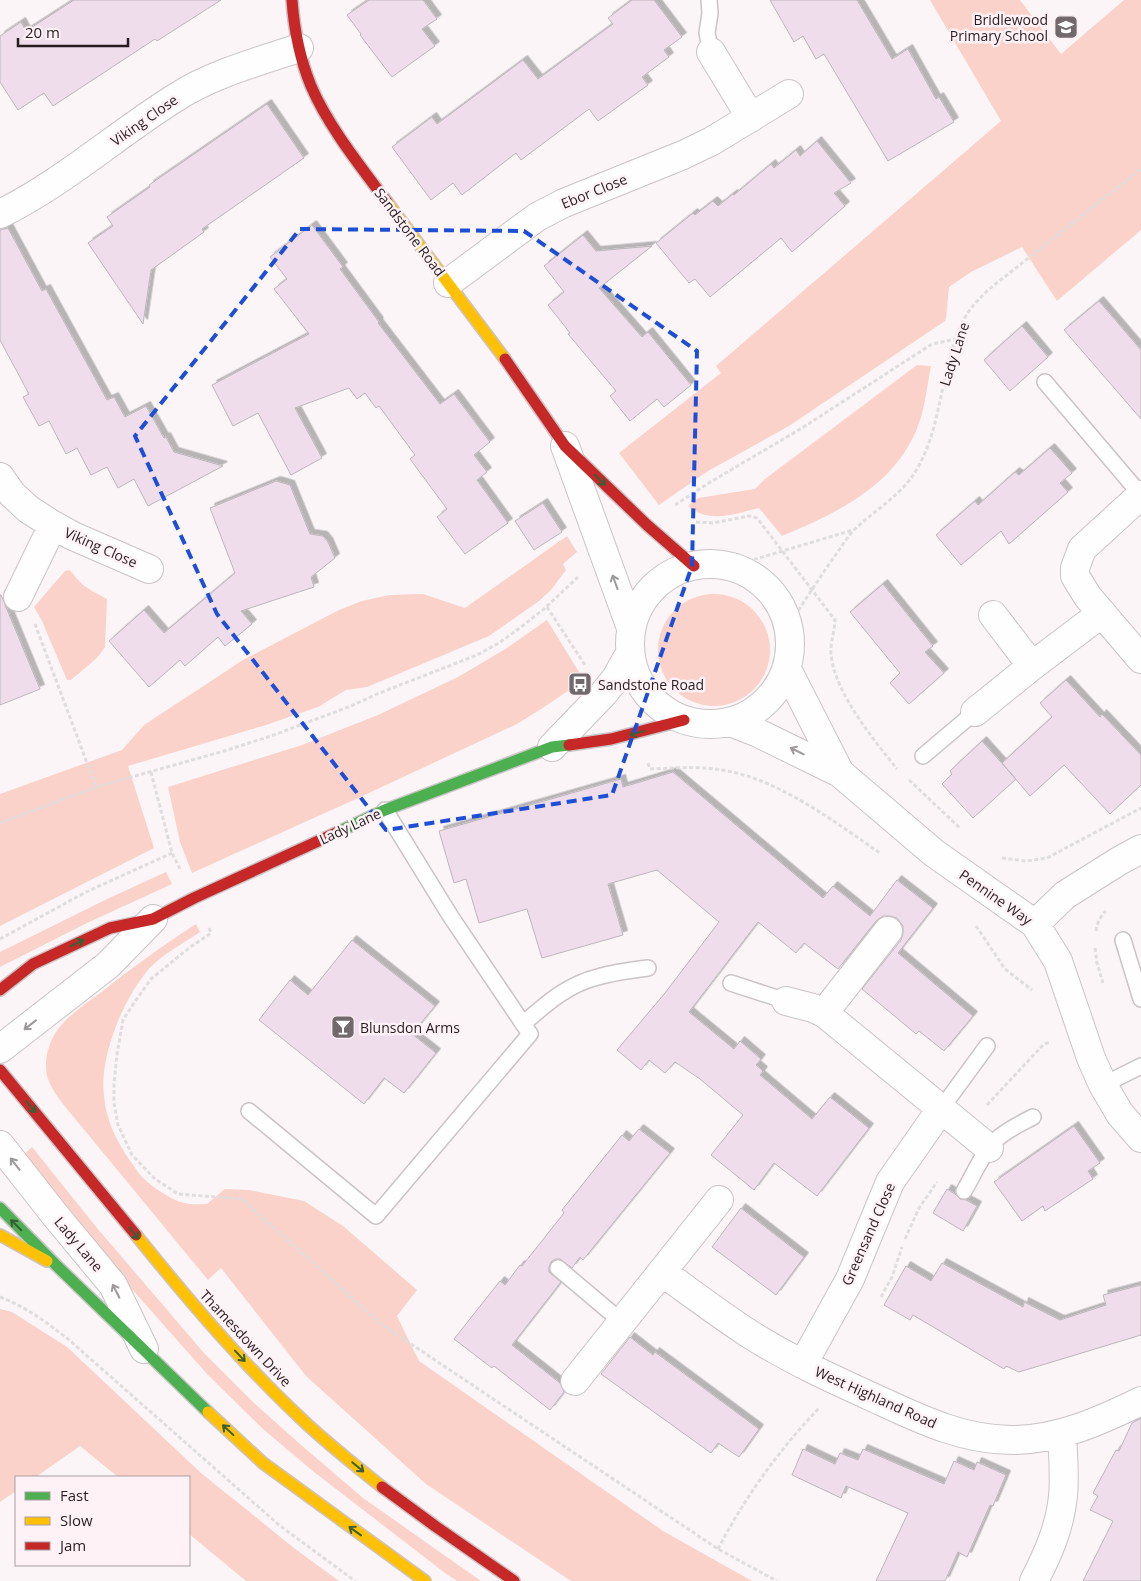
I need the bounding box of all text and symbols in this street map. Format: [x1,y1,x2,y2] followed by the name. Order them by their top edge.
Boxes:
[950,10,1048,45] place label: Bridlewood Primary School
[1053,14,1079,40] school or university icon: Bridlewood Primary School
[18,15,128,47] scale bar
[25,22,60,42] text: 20 m
[107,90,181,150] street label: Viking Close
[558,169,630,213] street label: Ebor Close
[370,184,450,280] street label: Sandstone Road
[935,320,973,388] street label: Lady Lane
[594,474,606,486] one-way arrow
[62,522,141,572] street label: Viking Close
[610,575,619,591] one-way arrow
[567,671,593,697] bus stop icon: Sandstone Road
[598,675,704,694] place label: Sandstone Road
[629,729,645,738] one-way arrow
[790,746,805,755] one-way arrow
[316,803,384,849] street label: Lady Lane
[956,865,1037,930] street label: Pennine Way
[70,938,85,948] one-way arrow
[330,1014,356,1040] bar icon: Blunsdon Arms
[360,1018,460,1037] place label: Blunsdon Arms
[23,1020,36,1031] one-way arrow
[25,1101,37,1114] one-way arrow
[10,1157,20,1171] one-way arrow
[837,1179,899,1288] street label: Greensand Close
[51,1213,108,1275] street label: Lady Lane
[11,1219,23,1231] one-way arrow
[129,1226,140,1239] one-way arrow
[111,1284,120,1299] one-way arrow
[196,1285,296,1391] street label: Thamesdown Drive
[234,1350,246,1363] one-way arrow
[812,1362,940,1432] street label: West Highland Road
[222,1425,235,1437] one-way arrow
[352,1462,365,1473] one-way arrow
[15,1476,190,1566] legend
[60,1485,89,1505] text: Fast
[60,1510,93,1530] text: Slow
[349,1526,363,1536] one-way arrow
[58,1535,86,1555] text: Jam

